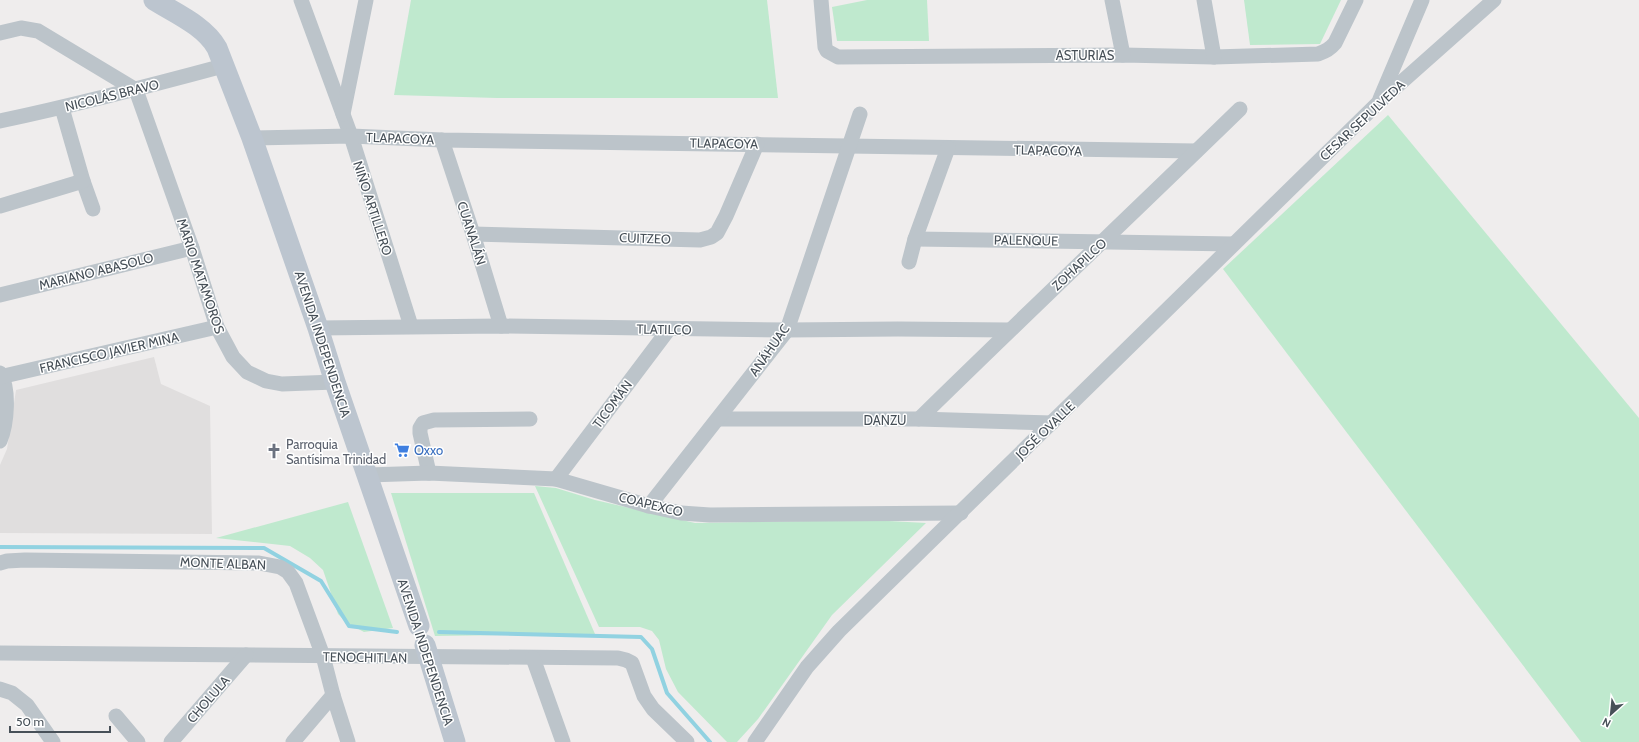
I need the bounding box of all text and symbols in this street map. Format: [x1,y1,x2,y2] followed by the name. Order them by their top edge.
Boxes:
[1056,47,1115,63] street label: ASTURIAS
[63,75,161,114] street label: NICOLÁS BRAVO
[1316,76,1408,164] street label: CESAR SEPULVEDA
[366,129,434,147] street label: TLAPACOYA
[690,134,758,152] street label: TLAPACOYA
[1014,141,1082,159] street label: TLAPACOYA
[350,159,396,257] street label: NIÑO ARTILLERO
[454,199,491,267] street label: CUANALÁN
[174,216,228,336] street label: MARIO MATAMOROS
[619,229,671,247] street label: CUITZEO
[994,231,1058,249] street label: PALENQUE
[1048,235,1110,293] street label: ZOHAPILCO
[37,249,155,293] street label: MARIANO ABASOLO
[292,269,354,419] street label: AVENIDA INDEPENDENCIA
[745,320,793,379] street label: ANÁHUAC
[636,321,692,337] street label: TLATILCO
[38,328,180,376] street label: FRANCISCO JAVIER MINA
[588,376,635,431] street label: TICOMÁN
[1011,397,1078,463] street label: JOSÉ OVALLE
[863,412,907,428] street label: DANZU
[286,436,386,467] place label: Parroquia Santísima Trinidad
[393,441,411,459] supermarket icon: Oxxo
[265,442,283,460] church icon: Parroquia Santísima Trinidad
[414,442,443,458] place label: Oxxo
[617,488,685,520] street label: COAPEXCO
[180,554,266,572] street label: MONTE ALBAN
[395,577,457,727] street label: AVENIDA INDEPENDENCIA
[323,648,407,666] street label: TENOCHITLAN
[183,672,233,726] street label: CHOLULA
[1591,694,1631,734] north arrow
[10,708,110,734] scale bar
[16,714,44,729] text: 50 m
[1600,715,1613,731] text: N

